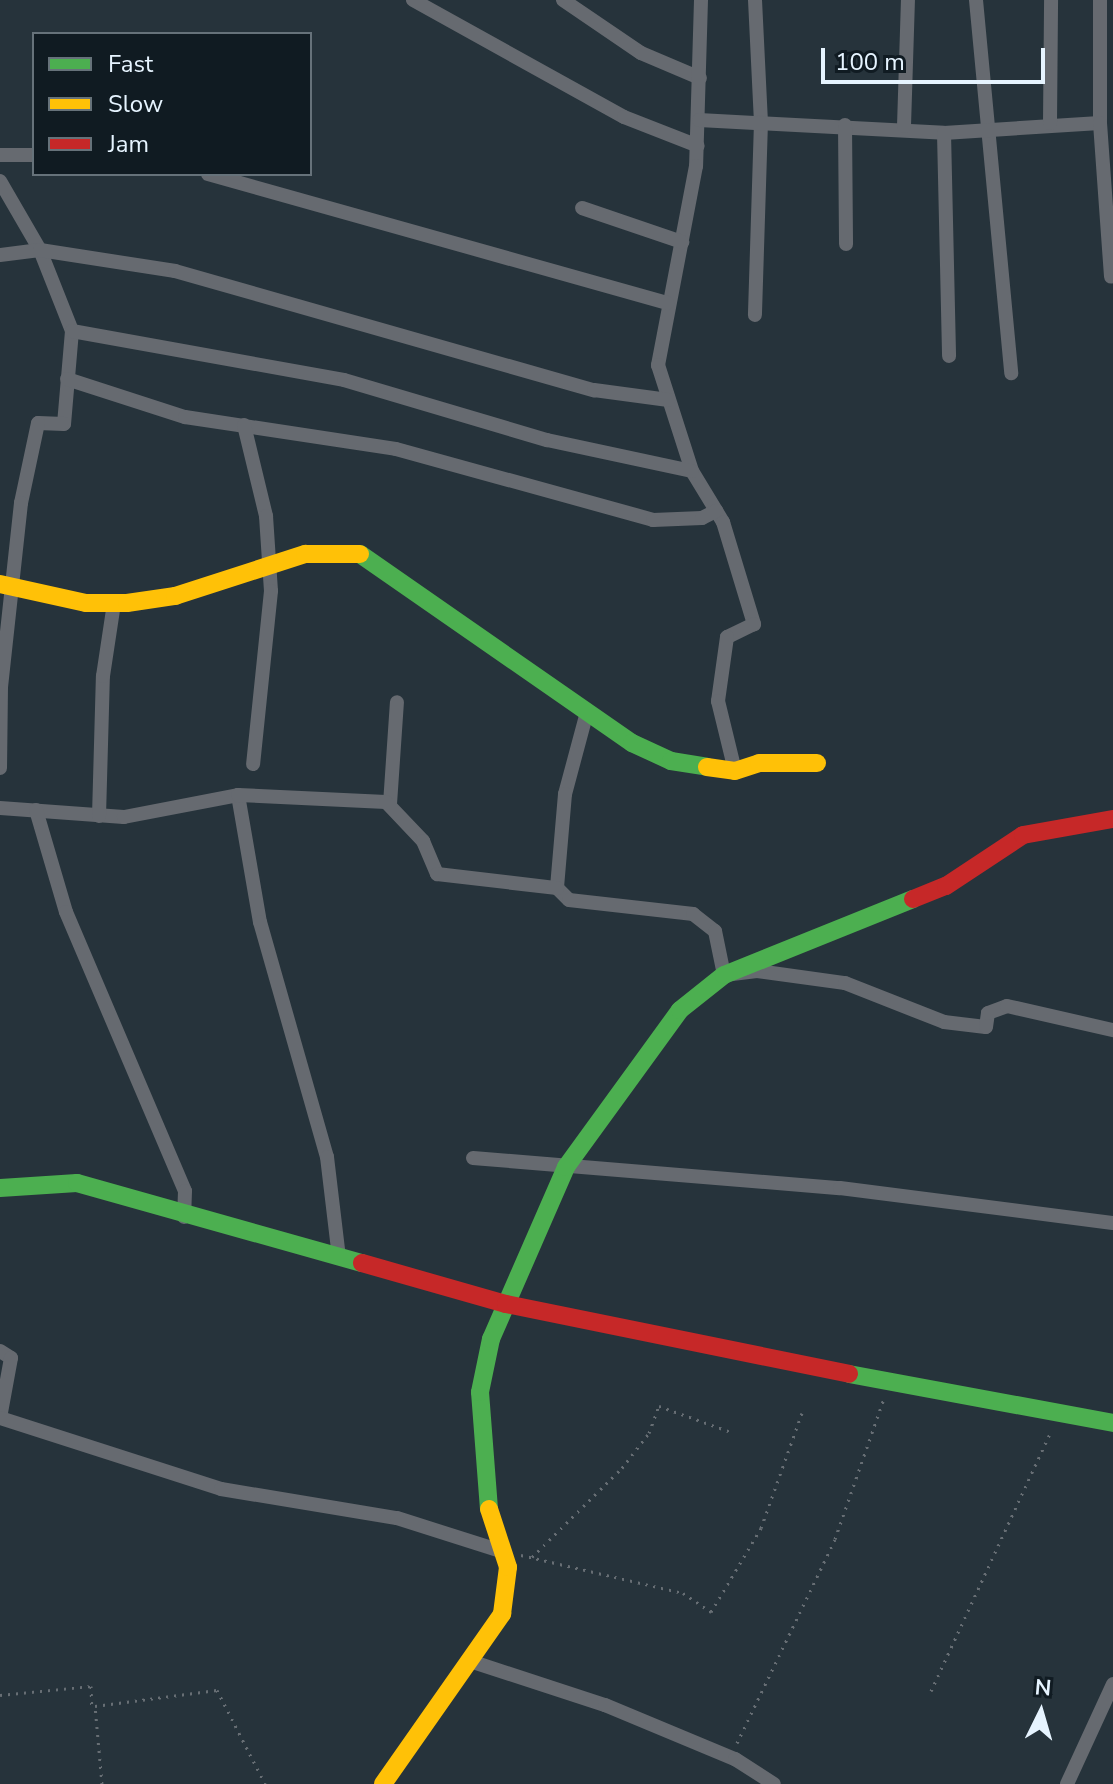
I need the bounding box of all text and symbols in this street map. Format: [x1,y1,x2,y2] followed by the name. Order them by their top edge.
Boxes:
[32,32,312,176] legend
[825,32,1049,82] scale bar
[835,46,905,78] text: 100 m
[108,48,153,80] text: Fast
[108,88,163,120] text: Slow
[108,128,149,160] text: Jam
[1001,1672,1081,1752] north arrow
[1034,1672,1053,1704] text: N

